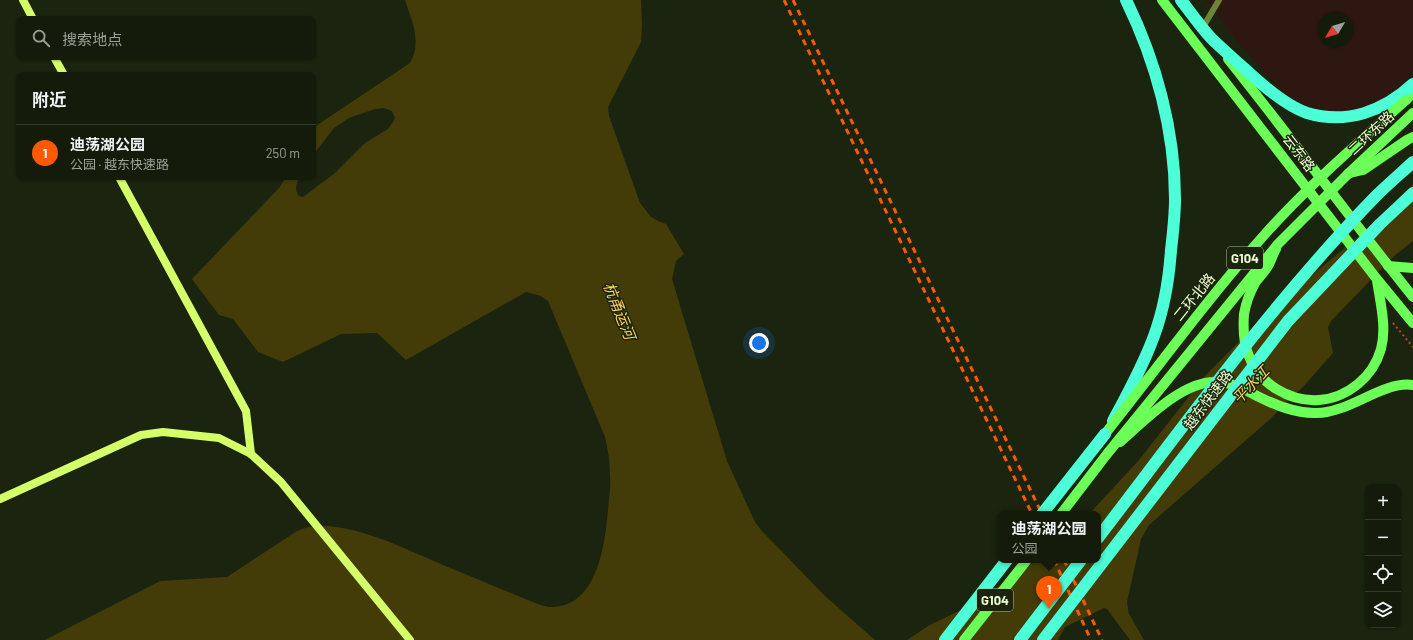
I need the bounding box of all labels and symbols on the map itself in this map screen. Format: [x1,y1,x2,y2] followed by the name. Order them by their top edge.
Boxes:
[1317,12,1353,48] north arrow
[1344,107,1397,158] street label: 二环东路
[1280,131,1319,174] street label: 云东路
[1227,247,1263,269] road number: G104
[1169,270,1218,324] street label: 二环北路
[600,279,641,345] water label: 杭甬运河
[749,333,769,353] your location
[1228,360,1274,407] water label: 平水江
[1180,367,1235,433] street label: 越东快速路
[1036,576,1062,609] pin: 1
[977,589,1013,611] road number: G104

